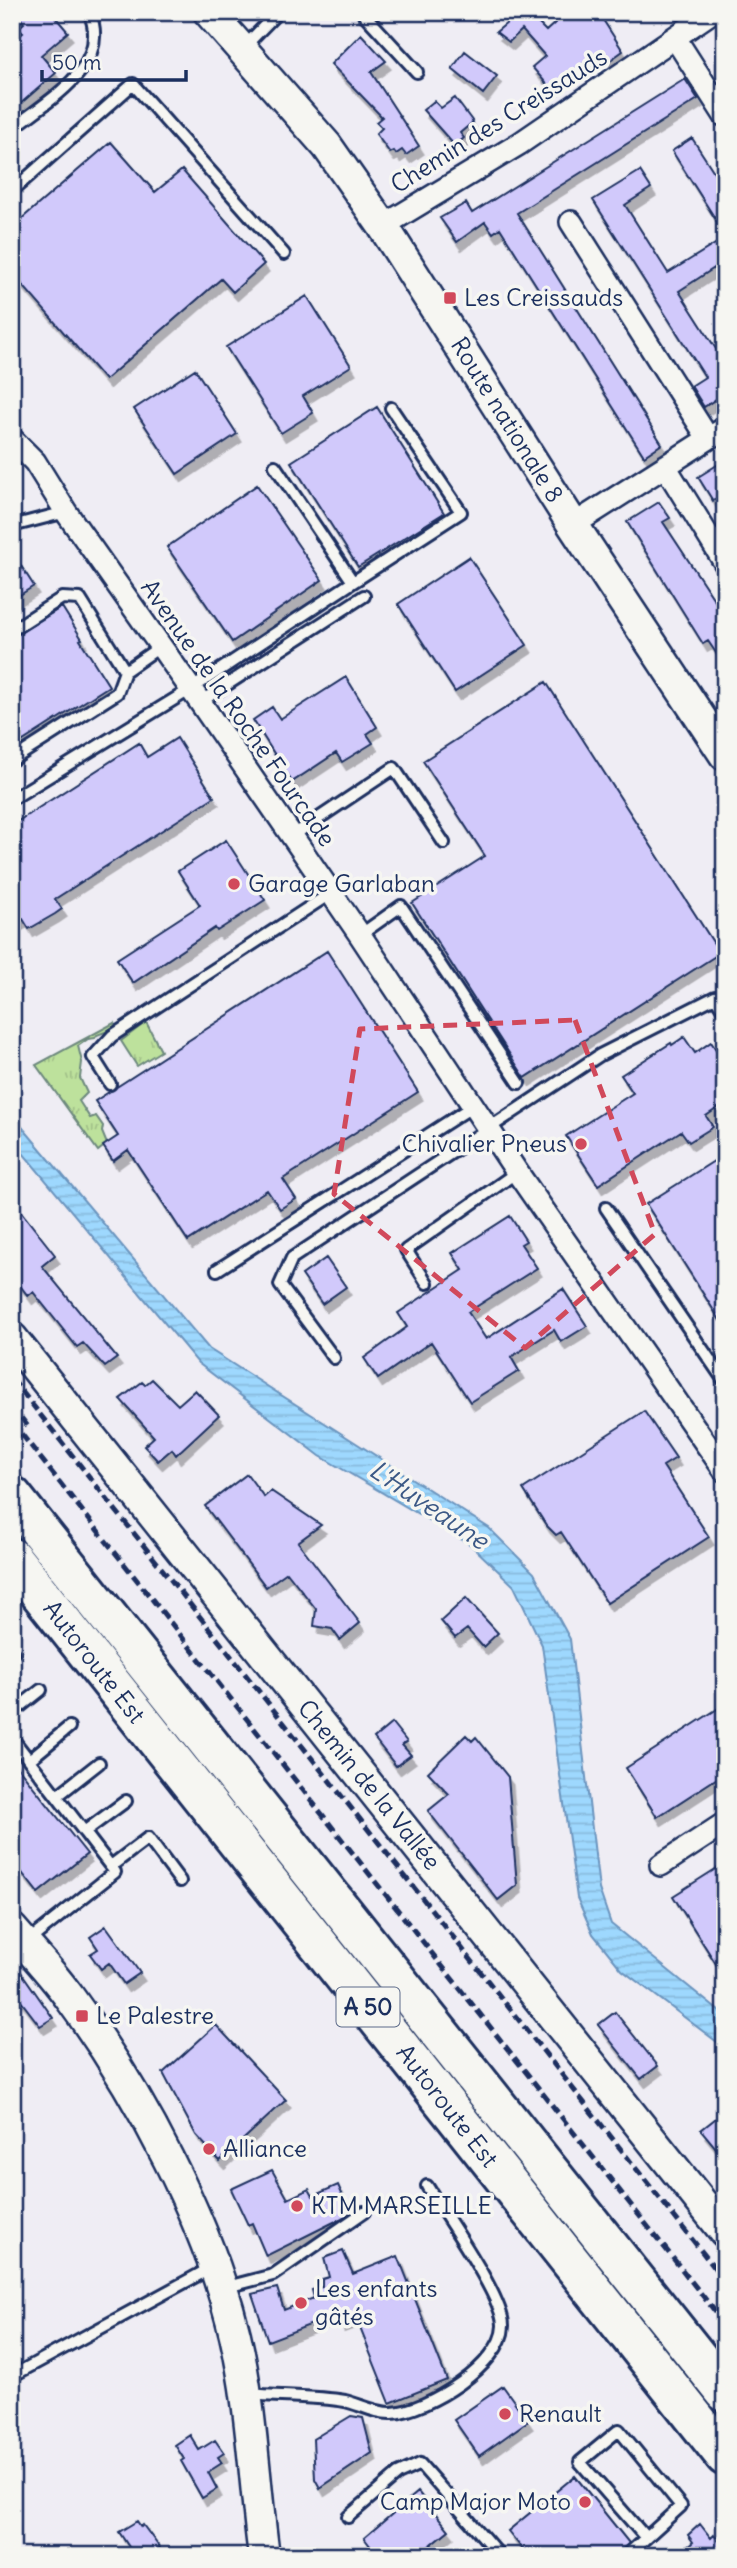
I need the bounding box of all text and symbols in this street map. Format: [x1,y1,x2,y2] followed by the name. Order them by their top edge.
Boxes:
[42,38,186,82] scale bar
[385,41,612,199] street label: Chemin des Creissauds
[52,49,101,76] text: 50 m
[464,282,623,312] place label: Les Creissauds
[442,290,458,306] marker: Les Creissauds
[445,331,571,508] street label: Route nationale 8
[135,573,343,852] street label: Avenue de la Roche Fourcade
[248,868,435,898] place label: Garage Garlaban
[226,876,242,892] marker: Garage Garlaban
[401,1128,567,1158] place label: Chivalier Pneus
[573,1136,589,1152] marker: Chivalier Pneus
[364,1453,497,1557] water label: L'Huveaune
[38,1594,152,1729] street label: Autoroute Est
[292,1693,448,1876] street label: Chemin de la Vallée
[336,1988,400,2026] road number: A 50
[96,2000,214,2030] place label: Le Palestre
[74,2008,90,2024] marker: Le Palestre
[391,2038,505,2173] street label: Autoroute Est
[223,2133,307,2163] place label: Alliance
[201,2141,217,2157] marker: Alliance
[311,2190,492,2220] place label: KTM MARSEILLE
[289,2198,305,2214] marker: KTM MARSEILLE
[315,2273,438,2331] place label: Les enfants gâtés
[293,2295,309,2311] marker: Les enfants gâtés
[519,2398,602,2428] place label: Renault
[497,2406,513,2422] marker: Renault
[380,2486,571,2516] place label: Camp Major Moto
[577,2494,593,2510] marker: Camp Major Moto

